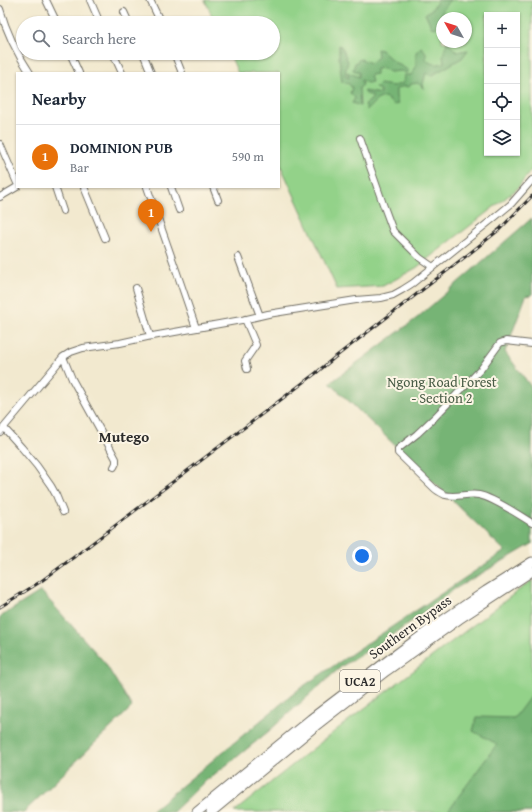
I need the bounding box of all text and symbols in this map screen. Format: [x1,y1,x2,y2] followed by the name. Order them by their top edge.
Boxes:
[436,12,472,48] north arrow
[484,12,520,156] map controls
[484,12,520,48] button: +
[16,16,280,60] search box
[30,27,52,49] icon: search
[62,28,136,49] text: Search here
[484,48,520,84] button: −
[484,84,520,120] button: locate
[32,86,86,111] text: Nearby
[484,120,520,156] button: layers
[70,137,173,158] text: DOMINION PUB
[42,147,48,166] text: 1
[232,147,264,166] text: 590 m
[70,158,89,177] text: Bar
[138,199,164,232] pin: 1
[387,372,497,408] park label: Ngong Road Forest - Section 2
[99,426,149,447] district label: Mutego
[352,546,372,566] your location
[365,590,455,664] street label: Southern Bypass
[340,670,380,692] road number: UCA2

